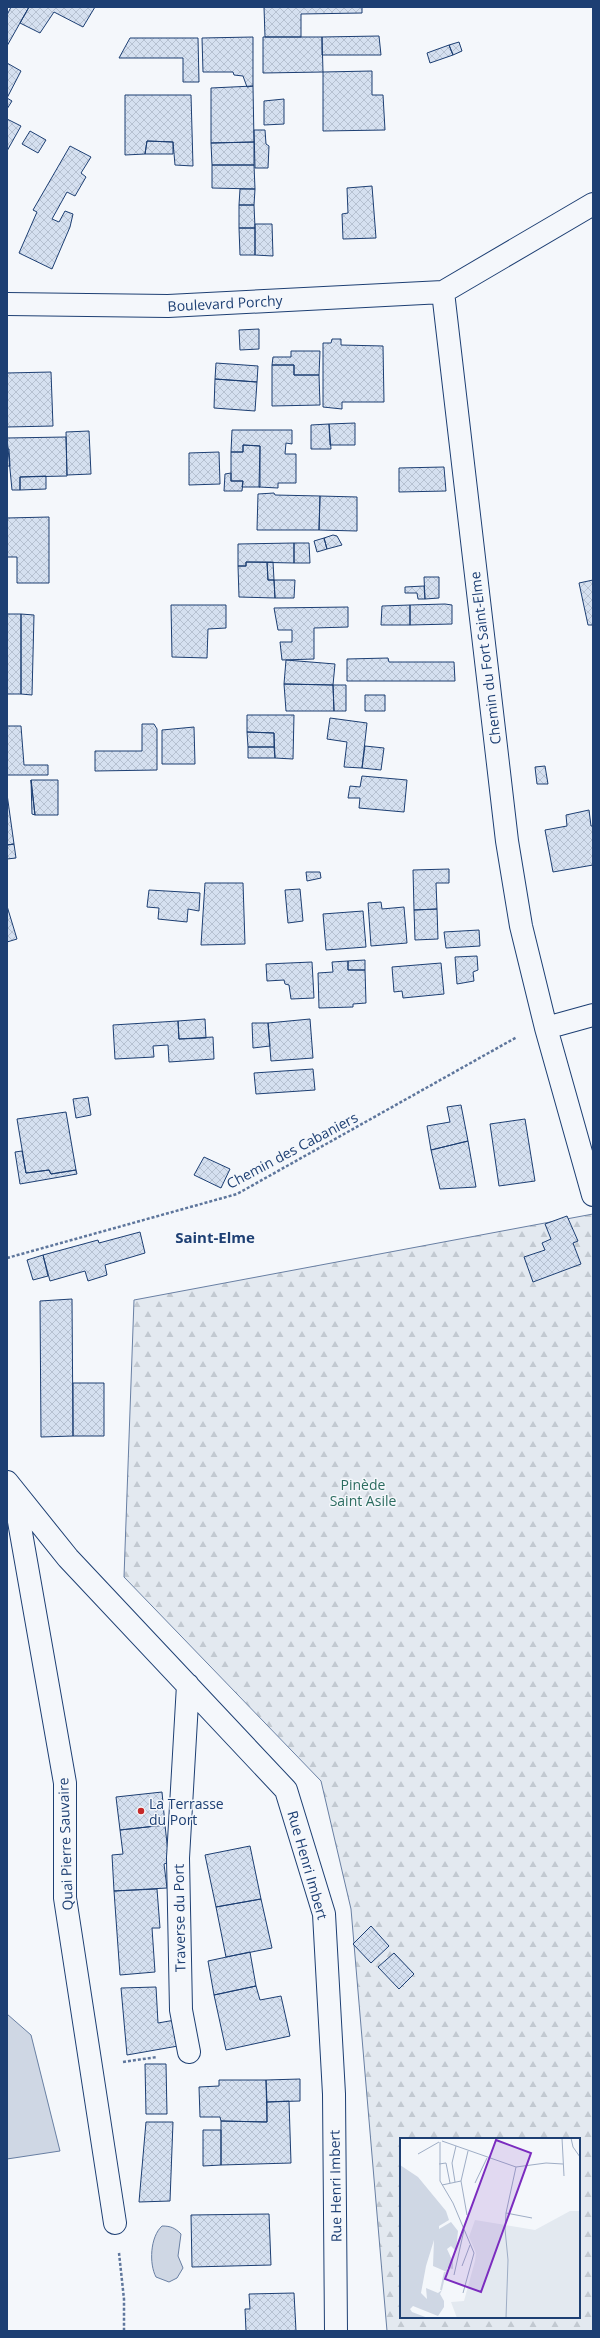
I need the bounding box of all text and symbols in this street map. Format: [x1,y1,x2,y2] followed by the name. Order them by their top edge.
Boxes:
[167,290,284,315] street label: Boulevard Porchy
[465,570,505,746] street label: Chemin du Fort Saint-Elme
[223,1107,361,1193] street label: Chemin des Cabaniers
[175,1227,255,1247] district label: Saint-Elme
[330,1475,396,1510] park label: Pinède Saint Asile
[53,1777,77,1911] street label: Quai Pierre Sauvaire
[149,1794,224,1829] place label: La Terrasse du Port
[136,1806,146,1816] marker: La Terrasse du Port
[283,1808,333,1922] street label: Rue Henri Imbert
[169,1864,189,1972] street label: Traverse du Port
[325,2130,345,2242] street label: Rue Henri Imbert
[400,2138,580,2318] inset map

